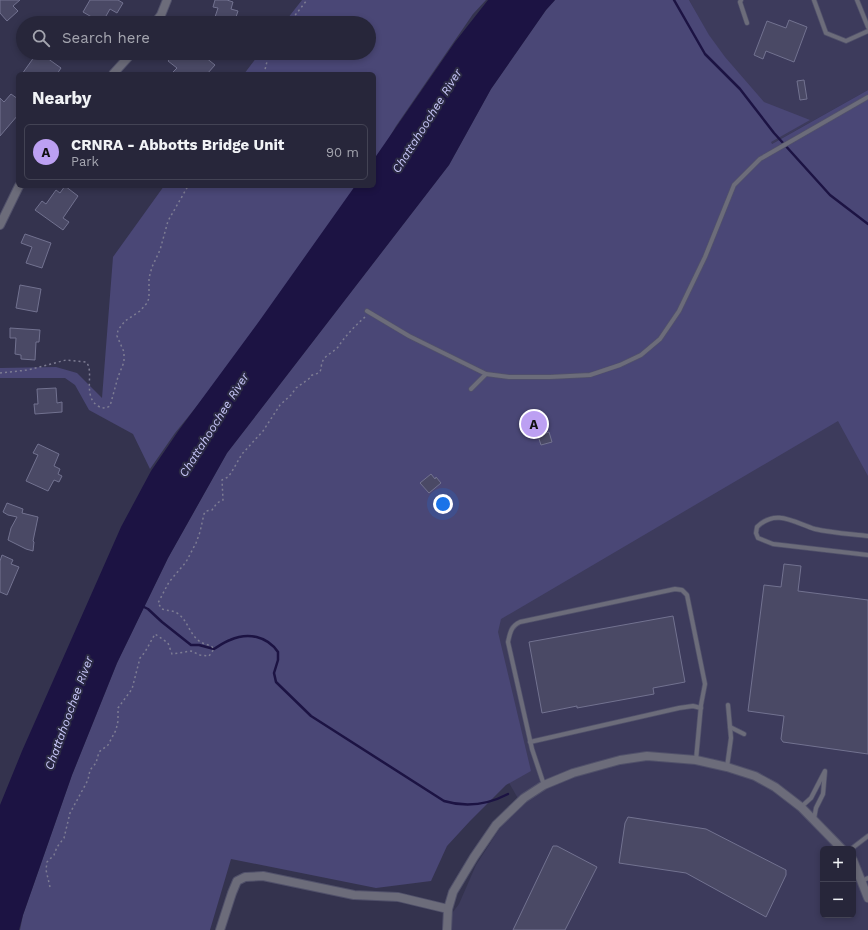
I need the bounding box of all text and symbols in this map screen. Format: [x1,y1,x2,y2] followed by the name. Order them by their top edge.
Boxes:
[16,16,376,60] search box
[30,27,52,49] icon: search
[62,29,150,47] text: Search here
[389,65,465,176] water label: Chattahoochee River
[32,88,91,108] text: Nearby
[71,136,284,154] text: CRNRA - Abbotts Bridge Unit
[42,145,50,160] text: A
[326,145,359,160] text: 90 m
[71,154,99,169] text: Park
[176,369,252,480] water label: Chattahoochee River
[521,409,547,439] pin: A
[433,494,453,514] your location
[42,653,97,772] water label: Chattahoochee River
[820,846,856,918] map controls
[820,846,856,882] button: +
[820,882,856,918] button: −

